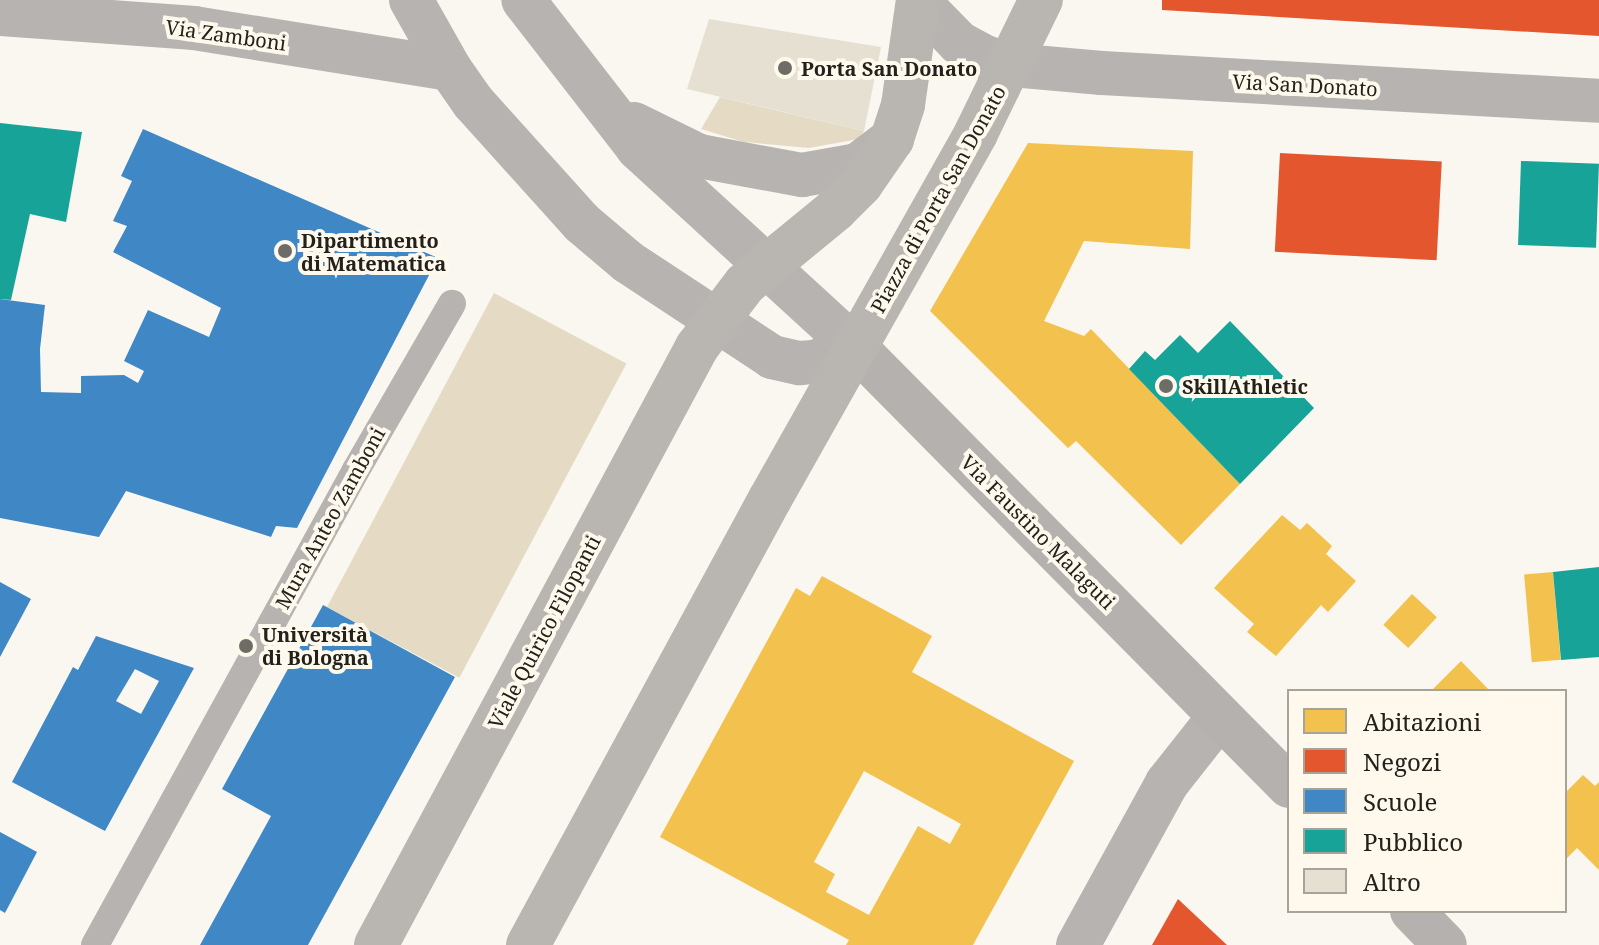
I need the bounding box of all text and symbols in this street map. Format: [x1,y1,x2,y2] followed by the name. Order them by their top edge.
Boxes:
[164,15,288,55] street label: Via Zamboni
[801,56,977,80] place label: Porta San Donato
[776,59,794,77] marker: Porta San Donato
[1232,69,1378,101] street label: Via San Donato
[865,81,1011,317] street label: Piazza di Porta San Donato
[301,228,446,275] place label: Dipartimento di Matematica
[276,242,294,260] marker: Dipartimento di Matematica
[1182,374,1308,398] place label: SkillAthletic
[1157,377,1175,395] marker: SkillAthletic
[270,423,390,613] street label: Mura Anteo Zamboni
[956,450,1120,614] street label: Via Faustino Malaguti
[483,531,605,733] street label: Viale Quirico Filopanti
[262,622,369,669] place label: Università di Bologna
[237,637,255,655] marker: Università di Bologna
[1287,689,1567,913] legend
[1363,705,1481,738] text: Abitazioni
[1363,745,1441,778] text: Negozi
[1363,785,1437,818] text: Scuole
[1363,825,1463,858] text: Pubblico
[1363,865,1421,898] text: Altro

